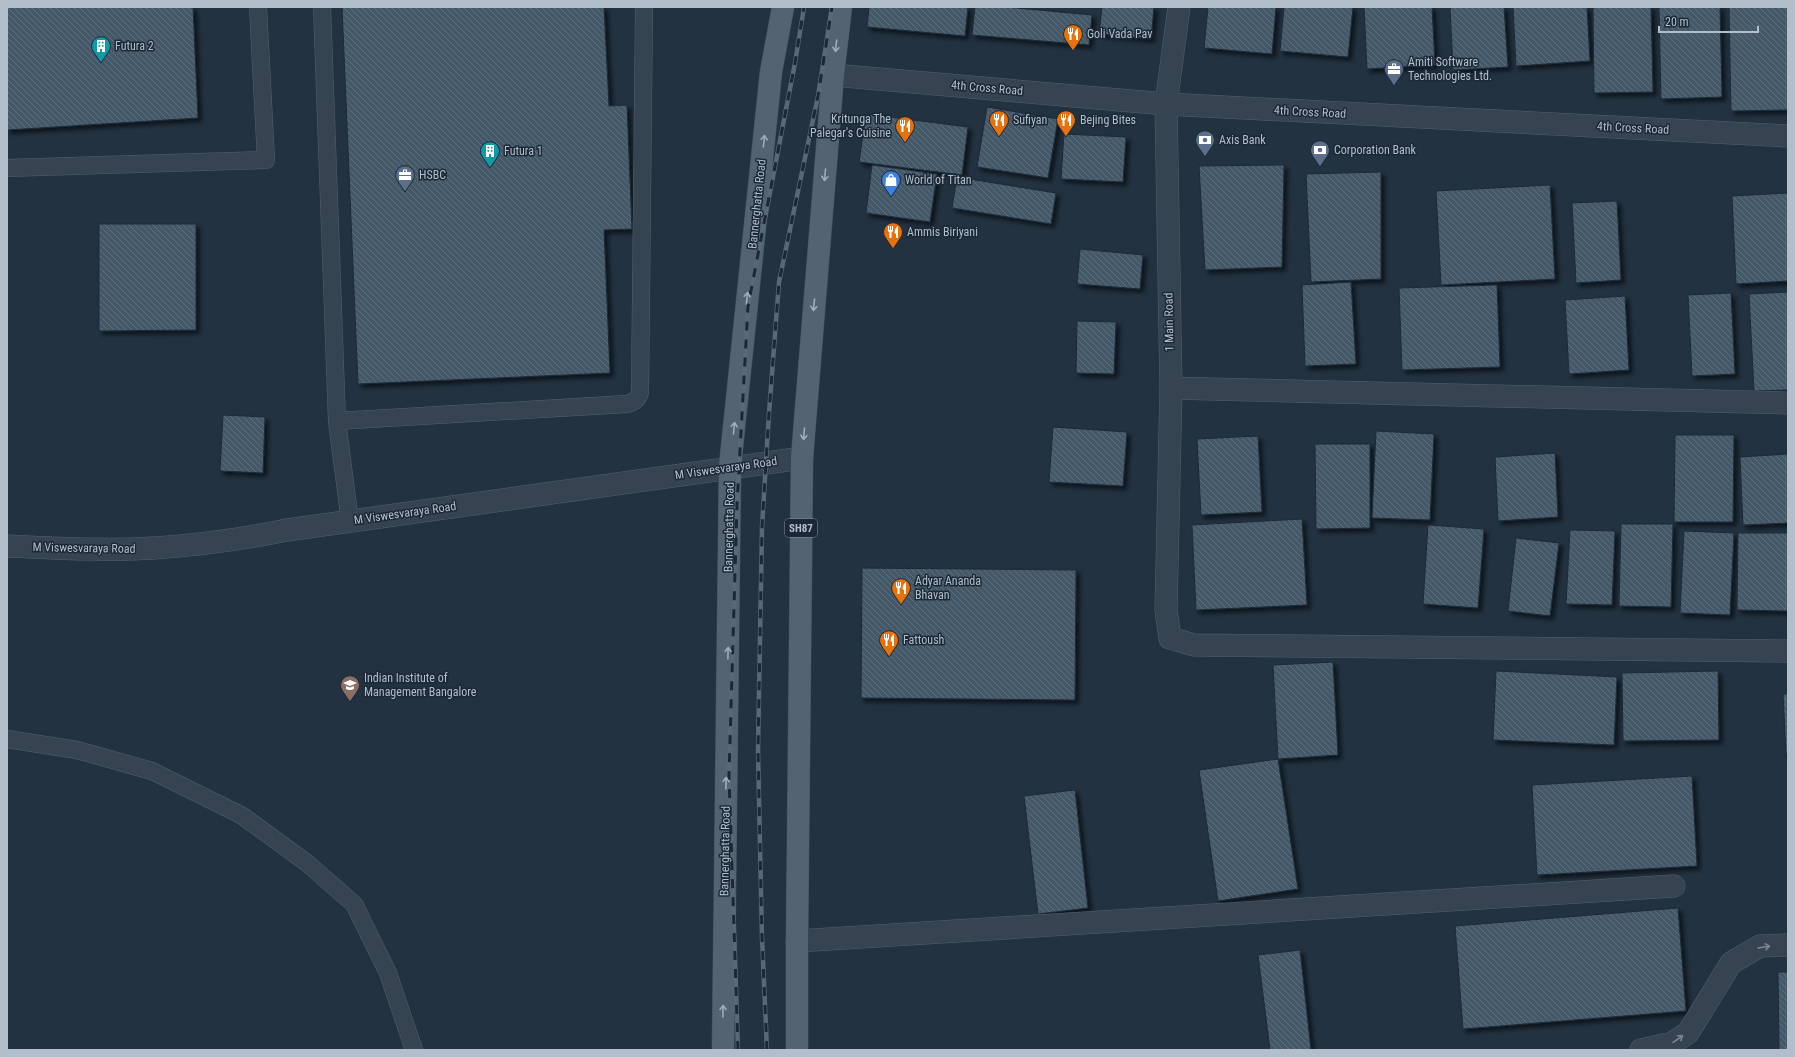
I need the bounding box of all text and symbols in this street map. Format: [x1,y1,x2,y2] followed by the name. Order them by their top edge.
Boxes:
[1659,8,1758,34] scale bar
[1665,15,1689,29] text: 20 m
[1062,23,1084,51] restaurant icon: Goli Vada Pav
[1087,27,1152,41] place label: Goli Vada Pav
[90,35,112,63] building icon: Futura 2
[115,39,154,53] place label: Futura 2
[832,39,840,52] one-way arrow
[1408,55,1492,83] place label: Amiti Software Technologies Ltd.
[1383,58,1405,86] office icon: Amiti Software Technologies Ltd.
[950,78,1024,98] street label: 4th Cross Road
[1274,103,1346,121] street label: 4th Cross Road
[988,109,1010,137] restaurant icon: Sufiyan
[1055,109,1077,137] restaurant icon: Bejing Bites
[810,112,891,140] place label: Kritunga The Palegar's Cuisine
[1013,113,1048,127] place label: Sufiyan
[1080,113,1136,127] place label: Bejing Bites
[894,115,916,143] restaurant icon: Kritunga The Palegar's Cuisine
[1597,119,1669,137] street label: 4th Cross Road
[1194,129,1216,157] bank icon: Axis Bank
[1219,133,1266,147] place label: Axis Bank
[760,135,768,148] one-way arrow
[1309,139,1331,167] bank icon: Corporation Bank
[479,140,501,168] building icon: Futura 1
[1334,143,1417,157] place label: Corporation Bank
[504,144,543,158] place label: Futura 1
[745,158,769,250] street label: Bannerghatta Road
[394,164,416,192] office icon: HSBC
[419,168,446,182] place label: HSBC
[821,168,828,181] one-way arrow
[880,169,902,197] shop icon: World of Titan
[905,173,972,187] place label: World of Titan
[882,221,904,249] restaurant icon: Ammis Biriyani
[907,225,978,239] place label: Ammis Biriyani
[744,292,751,305] one-way arrow
[1161,292,1177,352] street label: 1 Main Road
[811,298,818,311] one-way arrow
[730,422,738,435] one-way arrow
[800,427,807,440] one-way arrow
[674,454,778,482] street label: M Viswesvaraya Road
[721,482,737,572] street label: Bannerghatta Road
[353,499,457,527] street label: M Viswesvaraya Road
[785,519,817,537] road number: SH87
[32,540,136,556] street label: M Viswesvaraya Road
[915,574,981,602] place label: Adyar Ananda Bhavan
[890,577,912,605] restaurant icon: Adyar Ananda Bhavan
[878,629,900,657] restaurant icon: Fattoush
[903,633,945,647] place label: Fattoush
[724,647,731,660] one-way arrow
[364,671,477,699] place label: Indian Institute of Management Bangalore
[339,674,361,702] school or university icon: Indian Institute of Management Bangalore
[722,777,730,790] one-way arrow
[717,806,733,896] street label: Bannerghatta Road
[1757,943,1770,951] one-way arrow
[719,1005,727,1018] one-way arrow
[1672,1035,1683,1043] one-way arrow

